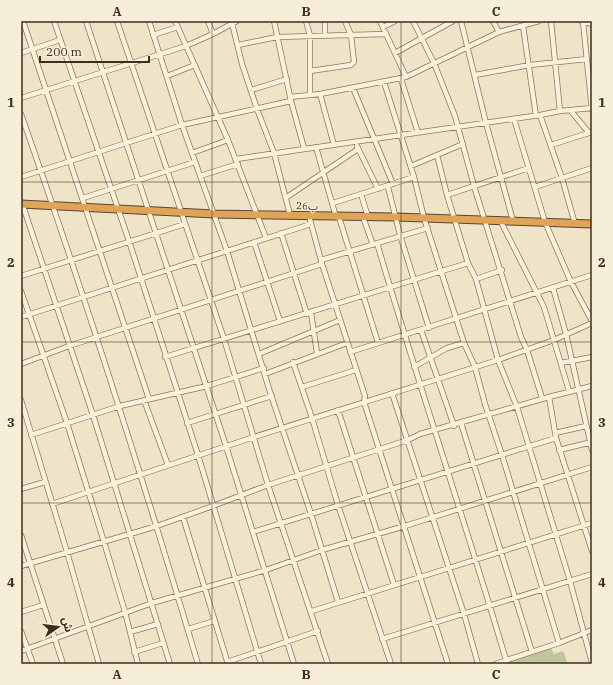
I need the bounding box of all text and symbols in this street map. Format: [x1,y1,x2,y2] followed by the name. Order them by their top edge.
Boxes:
[112,3,122,20] text: A
[301,3,311,20] text: B
[492,3,501,20] text: C
[40,38,149,64] scale bar
[46,44,82,59] text: 200 m
[7,94,15,111] text: 1
[598,94,606,111] text: 1
[296,199,318,213] street label: 26ب
[7,254,15,271] text: 2
[598,254,606,271] text: 2
[7,414,15,431] text: 3
[598,414,606,431] text: 3
[7,574,15,591] text: 4
[598,574,606,591] text: 4
[38,607,78,647] north arrow
[59,616,76,634] text: ش
[112,666,122,683] text: A
[301,666,311,683] text: B
[492,666,501,683] text: C

